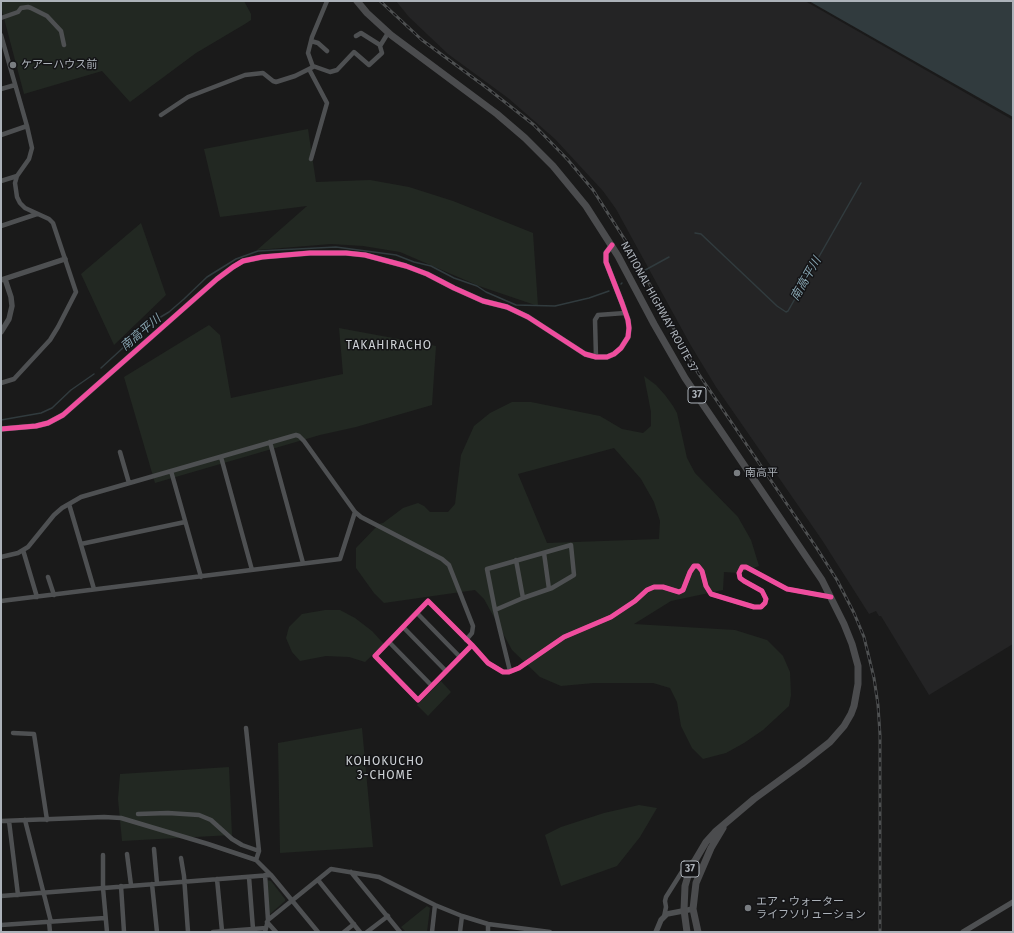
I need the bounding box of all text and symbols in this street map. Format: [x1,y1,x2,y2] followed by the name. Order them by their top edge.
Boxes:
[21,58,97,72] place label: ケアーハウス前
[8,60,18,70] marker: ケアーハウス前
[618,239,700,375] street label: NATIONAL HIGHWAY ROUTE 37
[788,255,824,303] water label: 南高平川
[118,312,164,354] water label: 南高平川
[346,339,432,353] district label: TAKAHIRACHO
[688,387,706,403] road number: 37
[745,466,778,480] place label: 南高平
[732,468,742,478] marker: 南高平
[346,755,424,783] district label: KOHOKUCHO 3-CHOME
[681,861,699,877] road number: 37
[756,895,866,921] place label: エア・ウォーター ライフソリューション
[743,903,753,913] marker: エア・ウォーター ライフソリューション

